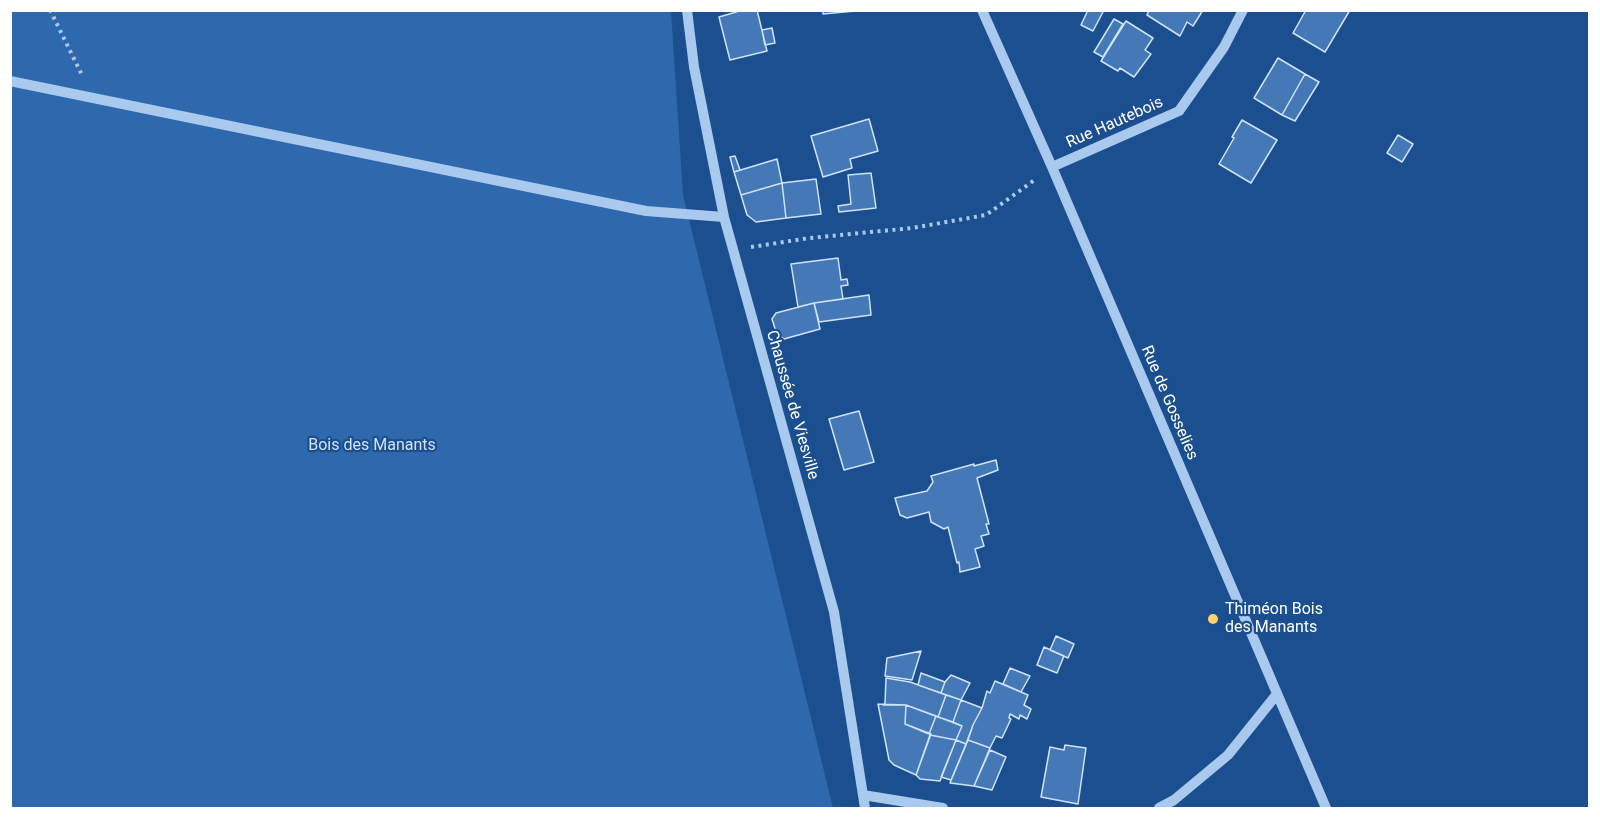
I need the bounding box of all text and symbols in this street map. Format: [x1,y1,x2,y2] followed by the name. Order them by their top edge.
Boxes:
[1064,93,1166,153] street label: Rue Hautebois
[761,328,823,482] street label: Chaussée de Viesville
[1136,343,1202,463] street label: Rue de Gosselies
[308,436,436,456] park label: Bois des Manants
[1225,600,1323,638] place label: Thiméon Bois des Manants
[1206,612,1220,626] marker: Thiméon Bois des Manants

